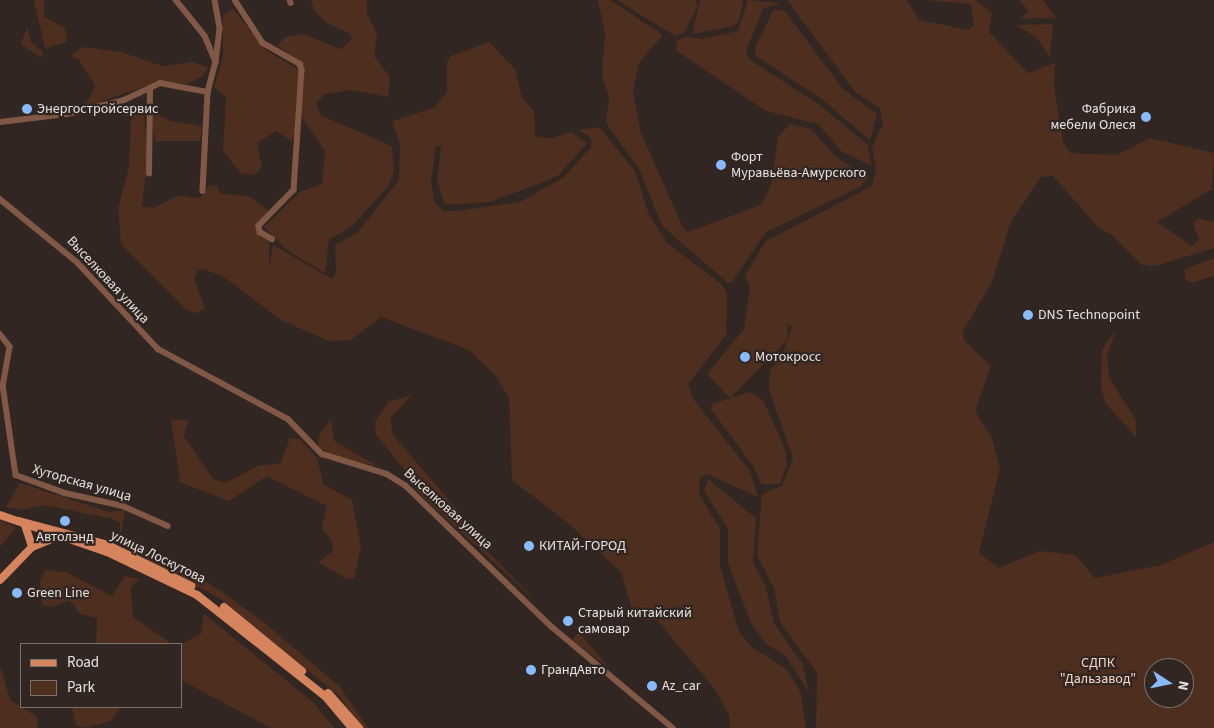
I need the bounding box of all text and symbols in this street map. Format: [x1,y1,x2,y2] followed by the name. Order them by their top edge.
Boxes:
[37,101,158,117] place label: Энергостройсервис
[1050,101,1136,134] place label: Фабрика мебели Олеся
[21,103,33,115] marker: Энергостройсервис
[1140,111,1152,123] marker: Фабрика мебели Олеся
[731,149,866,182] place label: Форт Муравьёва-Амурского
[715,159,727,171] marker: Форт Муравьёва-Амурского
[63,233,153,327] street label: Выселковая улица
[1038,307,1140,323] place label: DNS Technopoint
[1022,309,1034,321] marker: DNS Technopoint
[755,349,821,365] place label: Мотокросс
[739,351,751,363] marker: Мотокросс
[31,461,133,505] street label: Хуторская улица
[400,465,496,553] street label: Выселковая улица
[59,515,71,527] marker: Автолэнд
[108,527,208,587] street label: улица Лоскутова
[36,529,94,545] place label: Автолэнд
[539,538,626,554] place label: КИТАЙ-ГОРОД
[523,540,535,552] marker: КИТАЙ-ГОРОД
[27,585,90,601] place label: Green Line
[11,587,23,599] marker: Green Line
[578,605,692,638] place label: Старый китайский самовар
[562,615,574,627] marker: Старый китайский самовар
[20,643,182,708] legend
[67,652,99,673] text: Road
[1060,655,1136,688] park label: СДПК "Дальзавод"
[1144,658,1194,708] north arrow
[541,662,605,678] place label: ГрандАвто
[525,664,537,676] marker: ГрандАвто
[67,677,95,698] text: Park
[662,678,701,694] place label: Az_car
[1172,679,1193,692] text: N
[646,680,658,692] marker: Az_car

